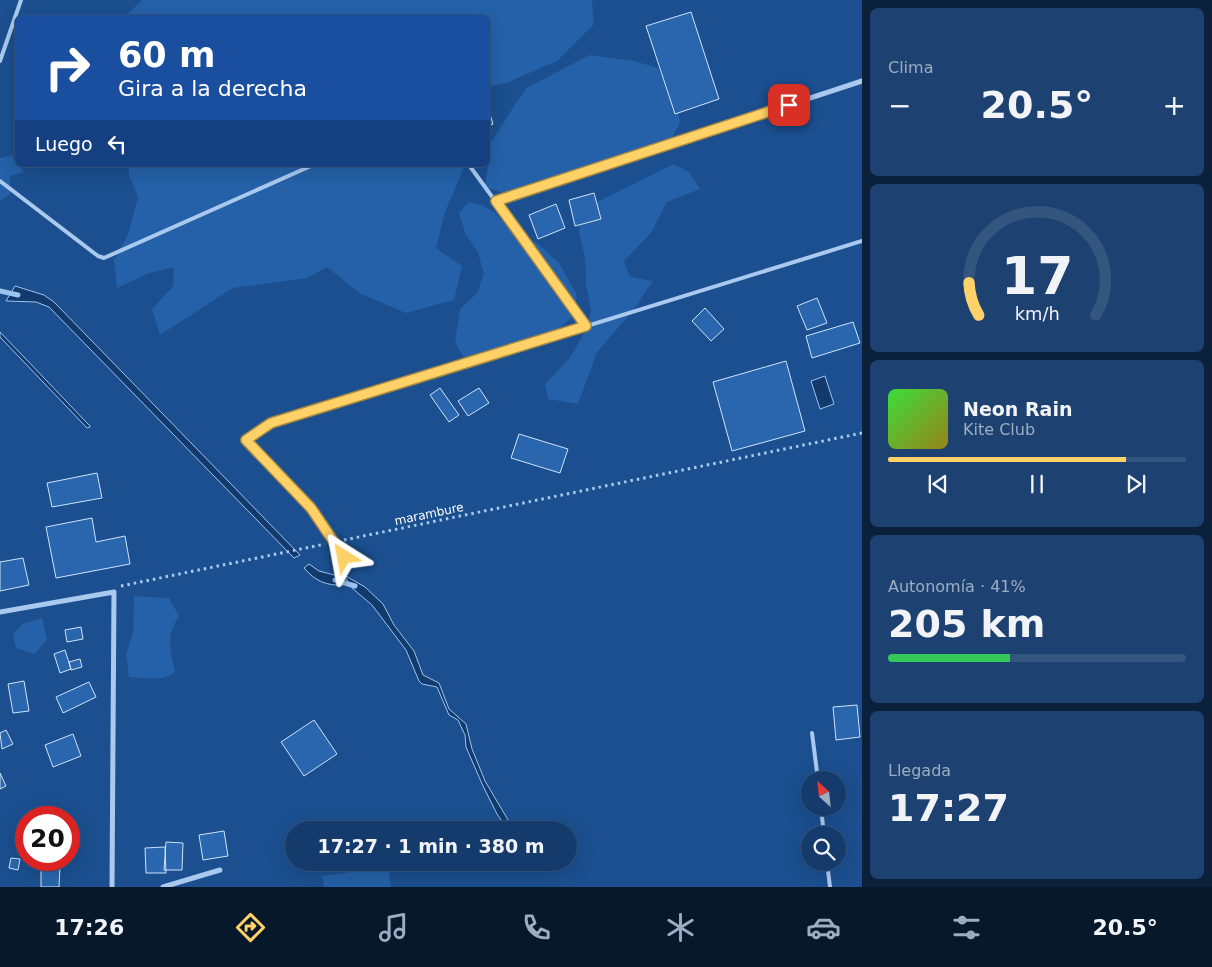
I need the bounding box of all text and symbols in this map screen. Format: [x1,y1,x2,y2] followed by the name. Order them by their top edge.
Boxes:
[35,35,100,100] icon: right
[118,35,215,75] text: 60 m
[888,58,933,77] text: Clima
[118,76,307,101] text: Gira a la derecha
[981,83,1093,127] text: 20.5°
[768,84,810,126] pin
[888,89,911,122] text: −
[1163,89,1186,122] text: +
[775,91,803,119] icon: arrive
[103,130,131,158] icon: left
[35,133,93,155] text: Luego
[1001,246,1073,306] text: 17
[1014,303,1060,324] text: km/h
[963,398,1072,420] text: Neon Rain
[963,420,1035,439] text: Kite Club
[924,470,952,498] icon: previous
[1023,470,1051,498] icon: pause
[1122,470,1150,498] icon: next
[393,500,465,528] street label: marambure
[317,530,369,582] position arrow
[888,577,1026,596] text: Autonomía · 41%
[888,602,1045,646] text: 205 km
[888,761,951,780] text: Llegada
[801,771,846,816] north arrow
[801,771,846,871] map controls
[888,786,1009,830] text: 17:27
[15,806,80,871] speed limit sign: 20
[801,826,846,871] button: search
[317,835,545,857] text: 17:27 · 1 min · 380 m
[233,910,268,945] icon: directions
[376,910,411,945] icon: music
[519,910,554,945] icon: phone
[663,910,698,945] icon: climate
[806,910,841,945] icon: car
[949,910,984,945] icon: filters
[54,915,124,940] text: 17:26
[1092,915,1158,940] text: 20.5°

